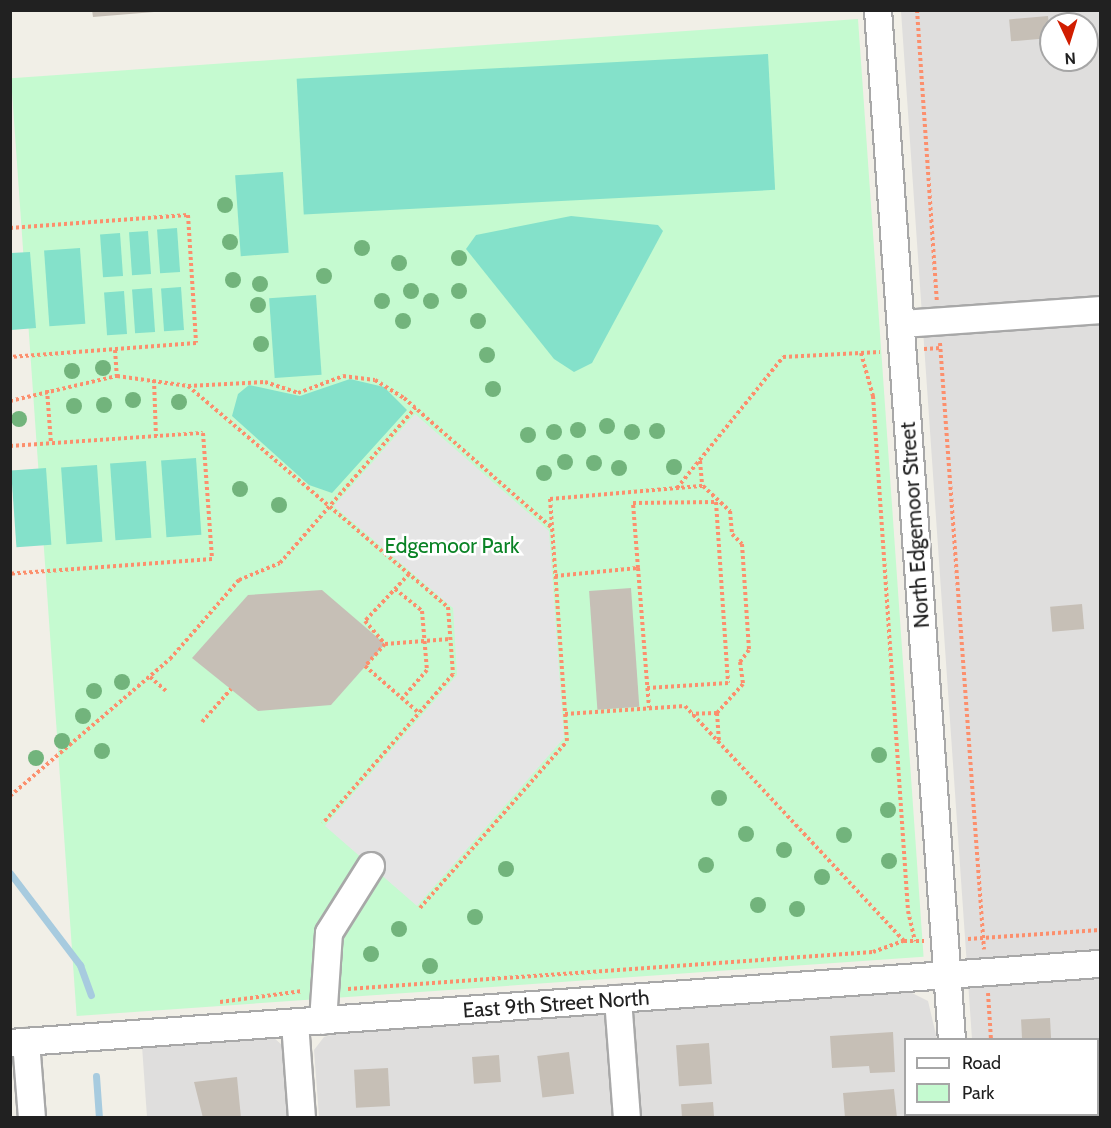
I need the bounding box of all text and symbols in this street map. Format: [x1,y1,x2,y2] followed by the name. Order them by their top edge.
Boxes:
[1039,12,1099,72] north arrow
[1064,49,1076,68] text: N
[895,421,935,629] street label: North Edgemoor Street
[385,533,519,559] park label: Edgemoor Park
[462,985,650,1023] street label: East 9th Street North
[904,1038,1099,1116] legend
[962,1052,1001,1074] text: Road
[962,1082,994,1104] text: Park

